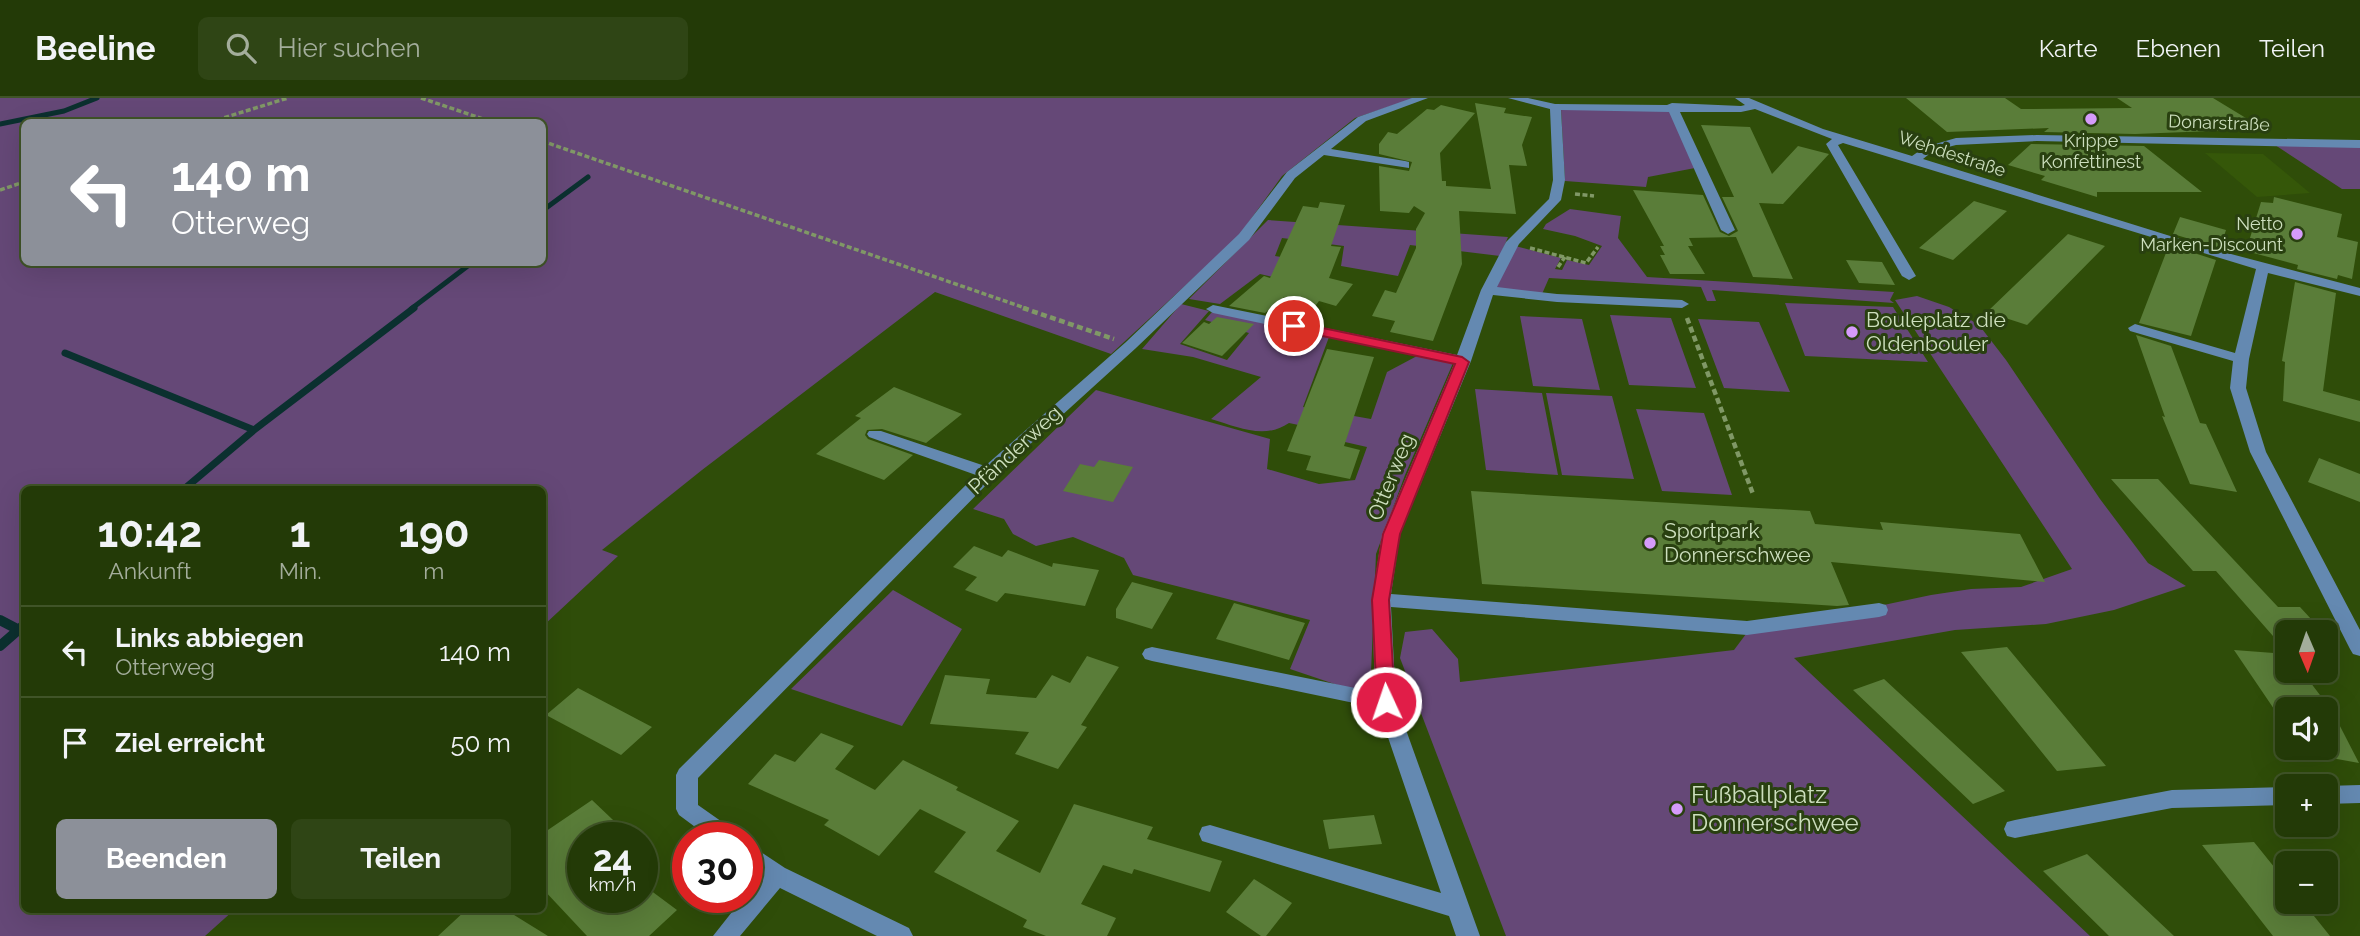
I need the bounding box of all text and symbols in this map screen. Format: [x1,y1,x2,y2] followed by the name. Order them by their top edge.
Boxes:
[198,17,688,80] search box
[35,29,156,68] text: Beeline
[222,29,260,67] icon: search
[278,33,421,63] text: Hier suchen
[2039,34,2098,63] text: Karte
[2136,34,2221,63] text: Ebenen
[2259,34,2325,63] text: Teilen
[2168,110,2271,135] street label: Donarstraße
[2083,111,2099,127] marker: Krippe Konfettinest
[1896,126,2009,181] street label: Wehdestraße
[2041,130,2141,172] place label: Krippe Konfettinest
[171,145,311,202] text: 140 m
[56,147,147,238] icon: left
[171,204,310,241] text: Otterweg
[2140,213,2283,255] place label: Netto Marken-Discount
[2289,226,2305,242] marker: Netto Marken-Discount
[1264,296,1324,356] pin
[1275,307,1313,345] icon: arrive
[1866,307,2006,356] place label: Bouleplatz die Oldenbouler
[1844,324,1860,340] marker: Bouleplatz die Oldenbouler
[963,400,1066,499] street label: Pfänderweg
[1362,430,1419,524] street label: Otterweg
[98,508,202,557] text: 10:42
[290,508,311,557] text: 1
[398,508,469,557] text: 190
[1664,518,1811,567] place label: Sportpark Donnerschwee
[1642,535,1658,551] marker: Sportpark Donnerschwee
[108,557,192,584] text: Ankunft
[279,557,322,584] text: Min.
[423,557,444,584] text: m
[2275,620,2338,682] north arrow
[2275,620,2338,914] map controls
[115,623,304,653] text: Links abbiegen
[56,633,94,671] icon: left
[439,637,511,667] text: 140 m
[115,653,215,680] text: Otterweg
[1349,665,1423,739] position arrow
[2275,697,2338,760] button: sound
[56,724,94,762] icon: arrive
[115,728,265,758] text: Ziel erreicht
[450,728,511,758] text: 50 m
[2275,774,2338,837] button: +
[1691,780,1859,837] place label: Fußballplatz Donnerschwee
[1669,801,1685,817] marker: Fußballplatz Donnerschwee
[56,819,277,899] button: Beenden
[291,819,511,899] button: Teilen
[672,822,763,913] speed limit sign: 30
[593,838,632,879] text: 24
[2275,851,2338,914] button: −
[589,874,636,895] text: km/h

